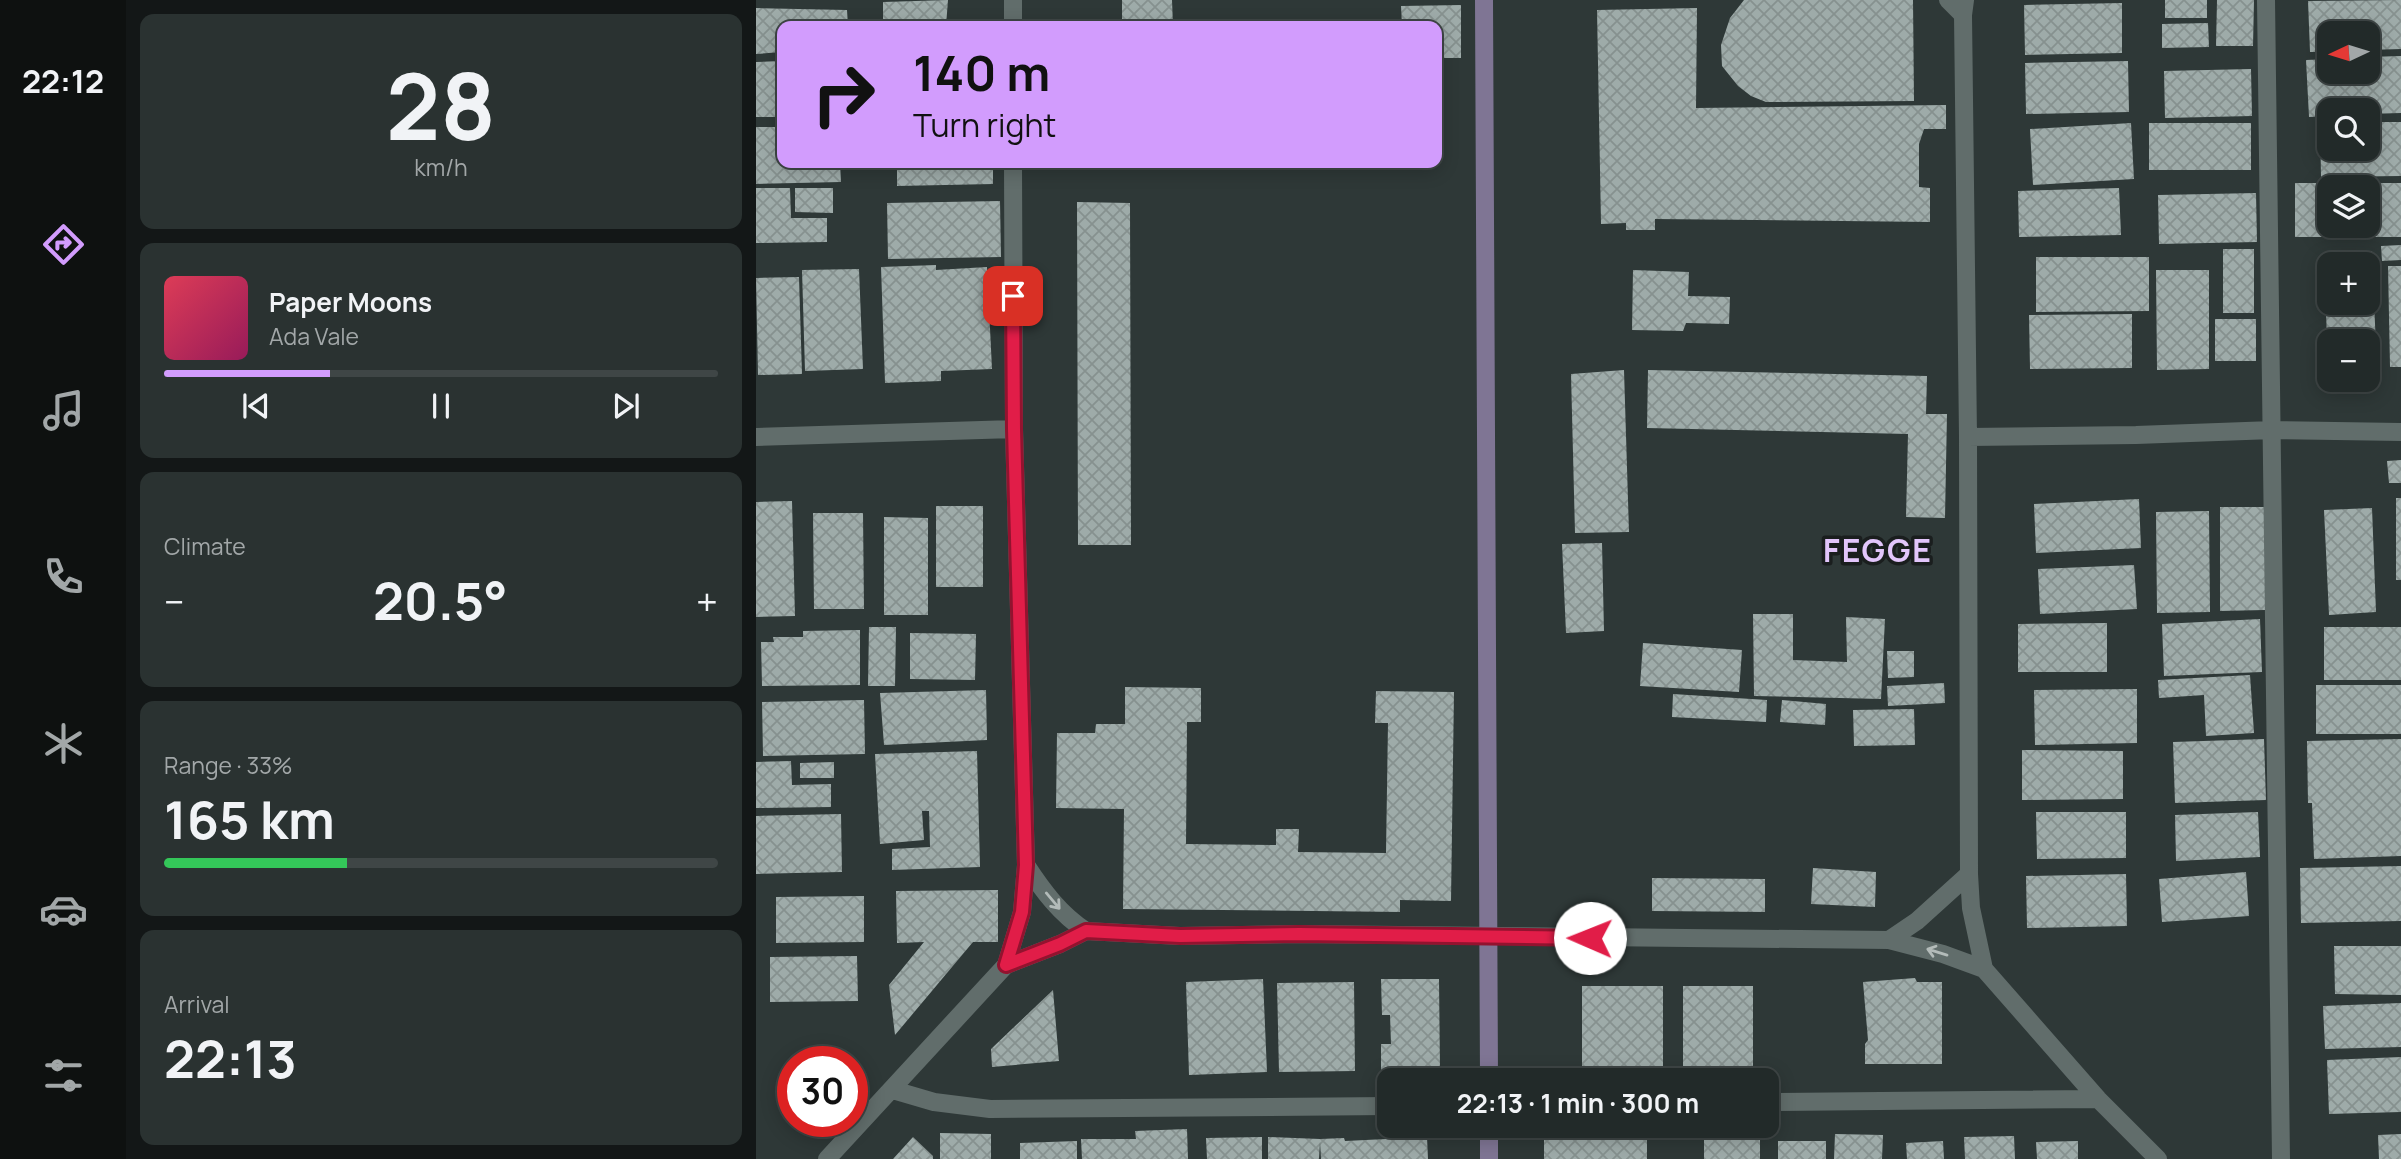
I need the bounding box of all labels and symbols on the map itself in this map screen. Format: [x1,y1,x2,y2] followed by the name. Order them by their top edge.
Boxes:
[2317,21,2380,84] north arrow
[983,266,1043,326] pin
[1823,528,1933,572] district label: FEGGE
[1045,892,1060,910] one-way arrow
[1553,901,1627,975] position arrow
[1926,945,1948,958] one-way arrow
[777,1046,868,1137] speed limit sign: 30

